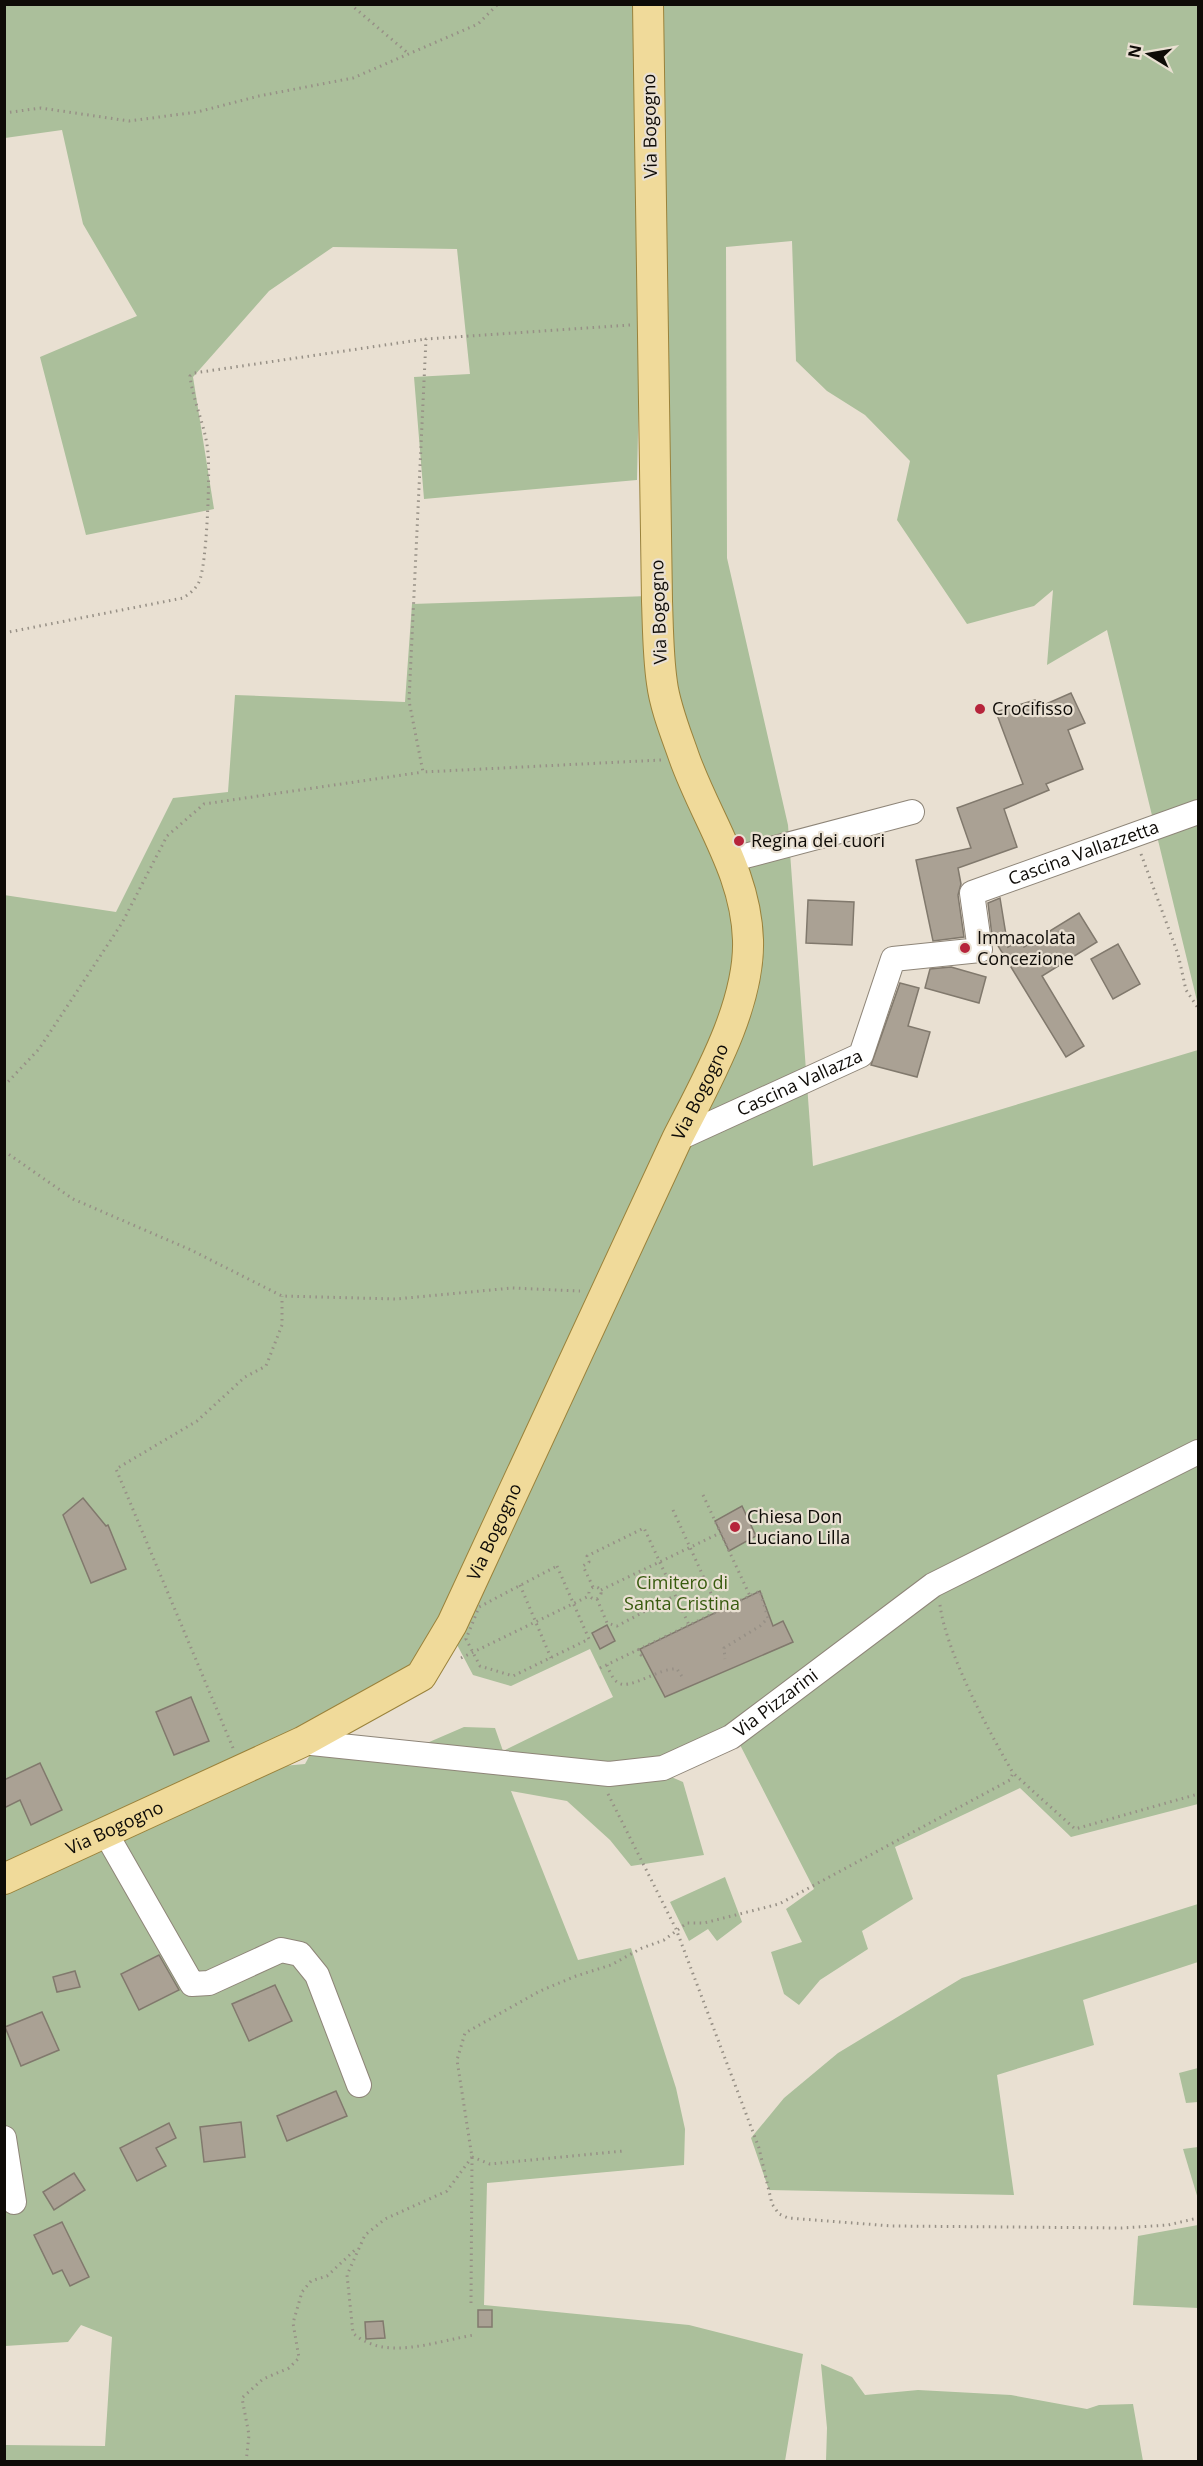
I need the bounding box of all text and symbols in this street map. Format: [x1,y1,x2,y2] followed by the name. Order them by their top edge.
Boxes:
[1119,24,1179,84] north arrow
[1122,43,1146,60] text: N
[636,73,662,179] street label: Via Bogogno
[644,559,672,665] street label: Via Bogogno
[992,696,1073,720] place label: Crocifisso
[973,702,987,716] marker: Crocifisso
[1005,814,1162,890] street label: Cascina Vallazzetta
[751,828,885,852] place label: Regina dei cuori
[732,834,746,848] marker: Regina dei cuori
[977,925,1076,970] place label: Immacolata Concezione
[958,941,972,955] marker: Immacolata Concezione
[666,1040,733,1144] street label: Via Bogogno
[733,1043,866,1121] street label: Cascina Vallazza
[461,1479,527,1584] street label: Via Bogogno
[747,1504,850,1549] place label: Chiesa Don Luciano Lilla
[728,1520,742,1534] marker: Chiesa Don Luciano Lilla
[624,1570,740,1615] park label: Cimitero di Santa Cristina
[728,1663,822,1742] street label: Via Pizzarini
[62,1794,167,1860] street label: Via Bogogno

